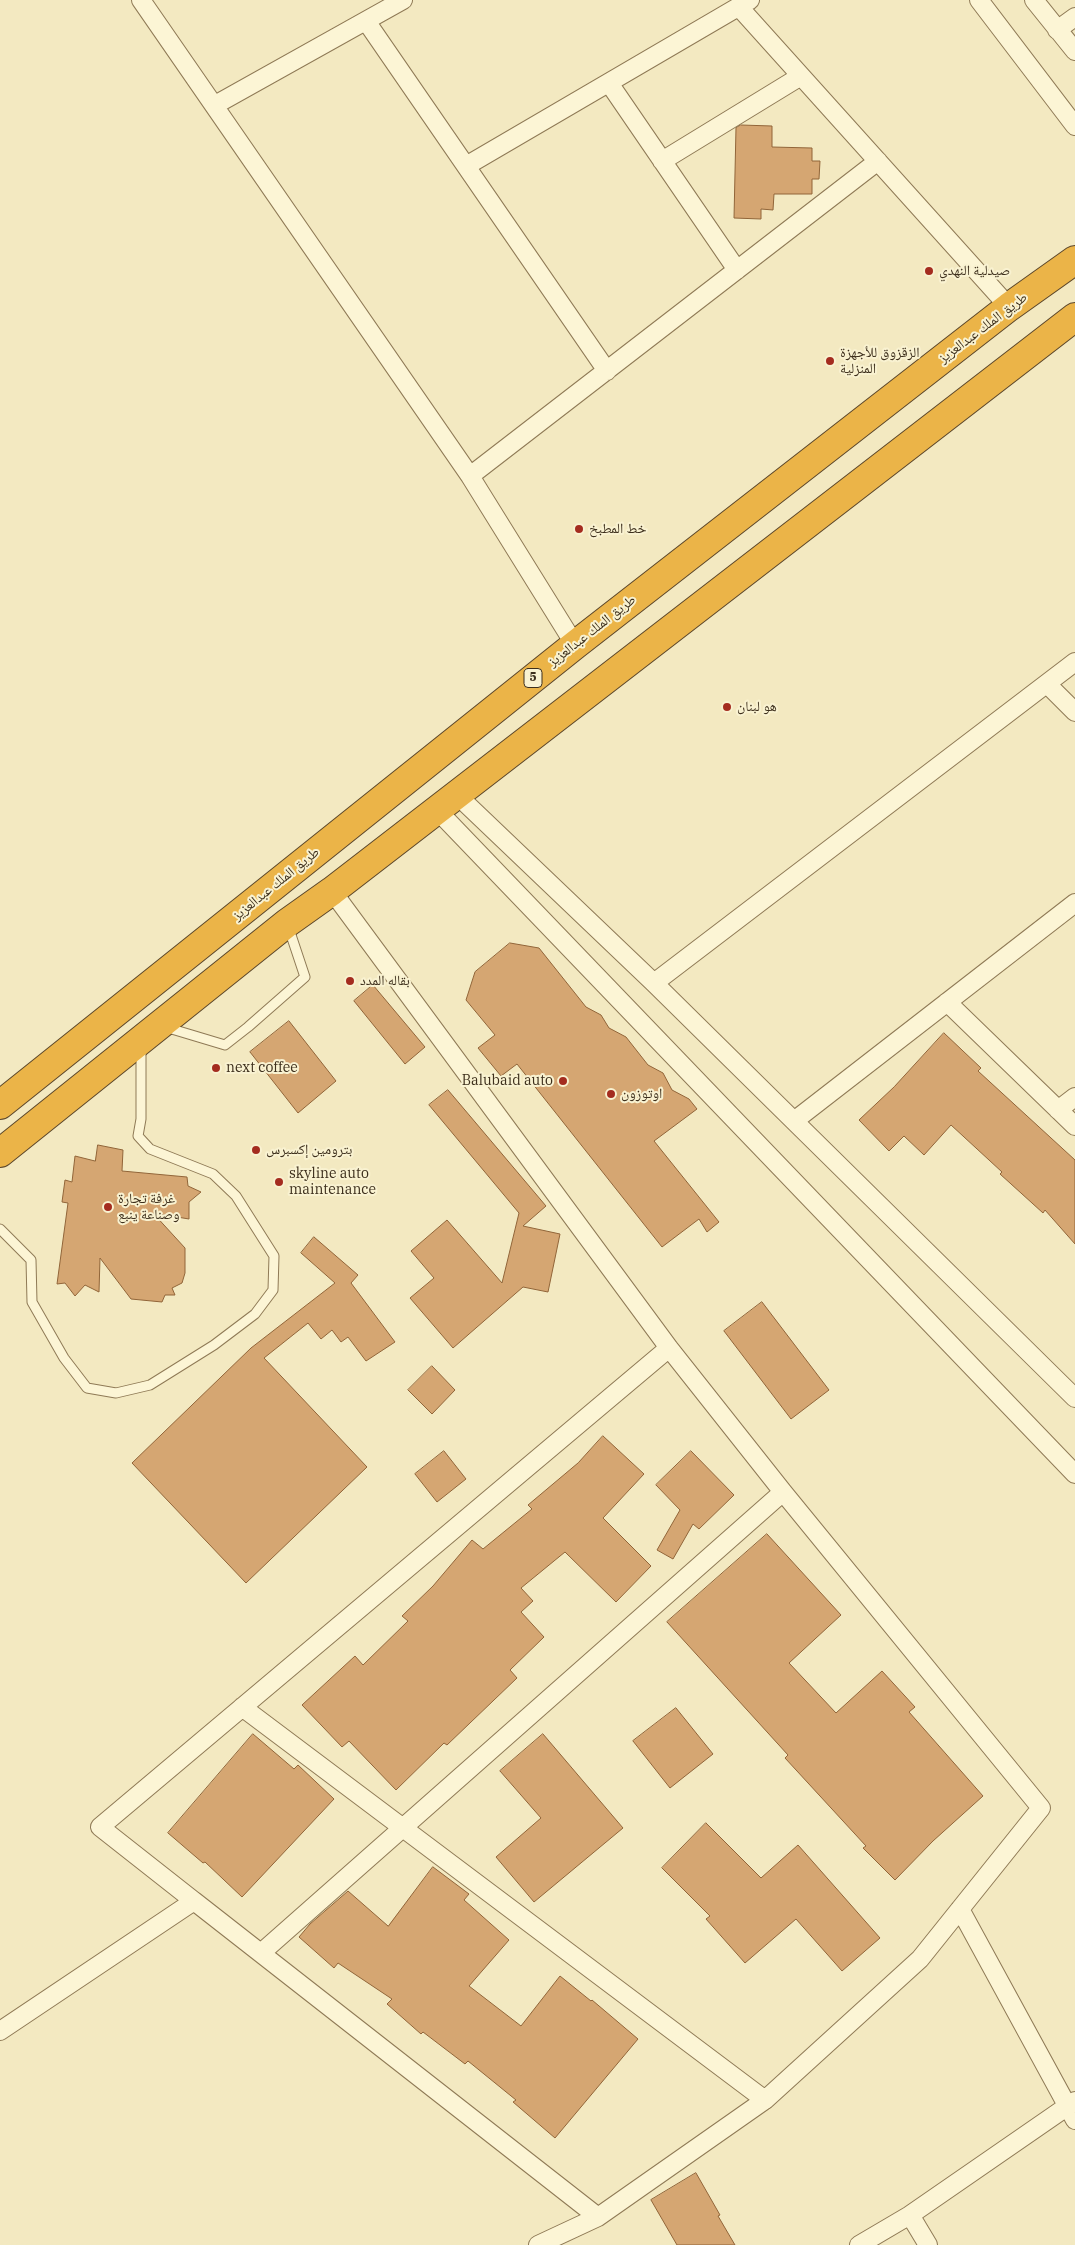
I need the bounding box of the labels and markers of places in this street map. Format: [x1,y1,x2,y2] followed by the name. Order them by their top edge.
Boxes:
[939,263,1010,279] place label: صيدلية النهدي
[923,265,935,277] marker: صيدلية النهدي
[840,345,919,378] place label: الزقزوق للأجهزة المنزلية
[824,355,836,367] marker: الزقزوق للأجهزة المنزلية
[589,521,646,537] place label: خط المطبخ
[573,523,585,535] marker: خط المطبخ
[737,699,777,715] place label: هو لبنان
[721,701,733,713] marker: هو لبنان
[360,973,410,989] place label: بقاله المدد
[344,975,356,987] marker: بقاله المدد
[226,1060,298,1076] place label: next coffee
[210,1062,222,1074] marker: next coffee
[462,1073,553,1089] place label: Balubaid auto
[557,1075,569,1087] marker: Balubaid auto
[621,1086,662,1102] place label: اوتوزون
[605,1088,617,1100] marker: اوتوزون
[266,1142,352,1158] place label: بترومين إكسبرس
[250,1144,262,1156] marker: بترومين إكسبرس
[289,1166,376,1198] place label: skyline auto maintenance
[273,1176,285,1188] marker: skyline auto maintenance
[118,1191,179,1224] place label: غرفة تجارة وصناعة ينبع
[102,1201,114,1213] marker: غرفة تجارة وصناعة ينبع

